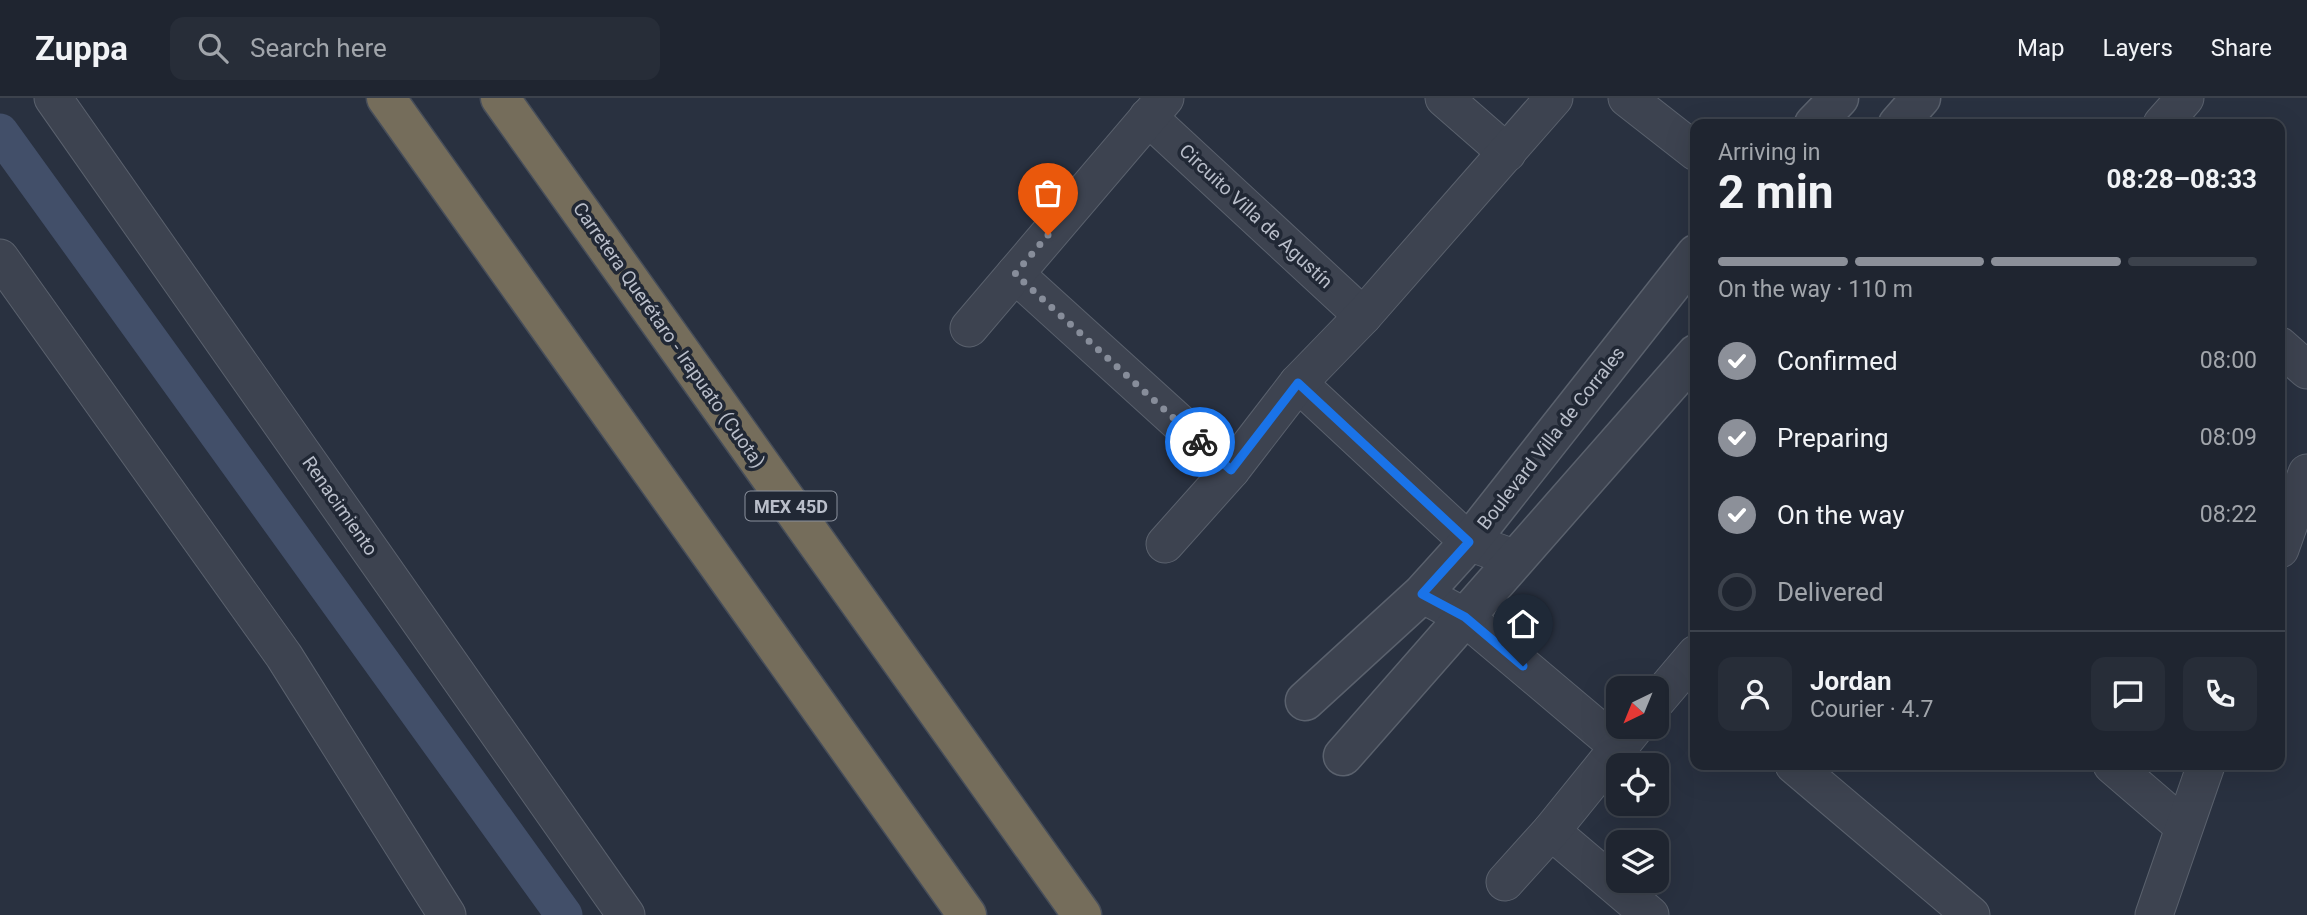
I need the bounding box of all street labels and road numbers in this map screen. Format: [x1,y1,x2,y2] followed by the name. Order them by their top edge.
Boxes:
[1175,139,1337,293] street label: Circuito Villa de Agustín
[568,198,770,472] street label: Carretera Querétaro - Irapuato (Cuota)
[1472,342,1630,534] street label: Boulevard Villa de Corrales
[297,452,383,560] street label: Renacimiento
[746,492,836,520] road number: MEX 45D

